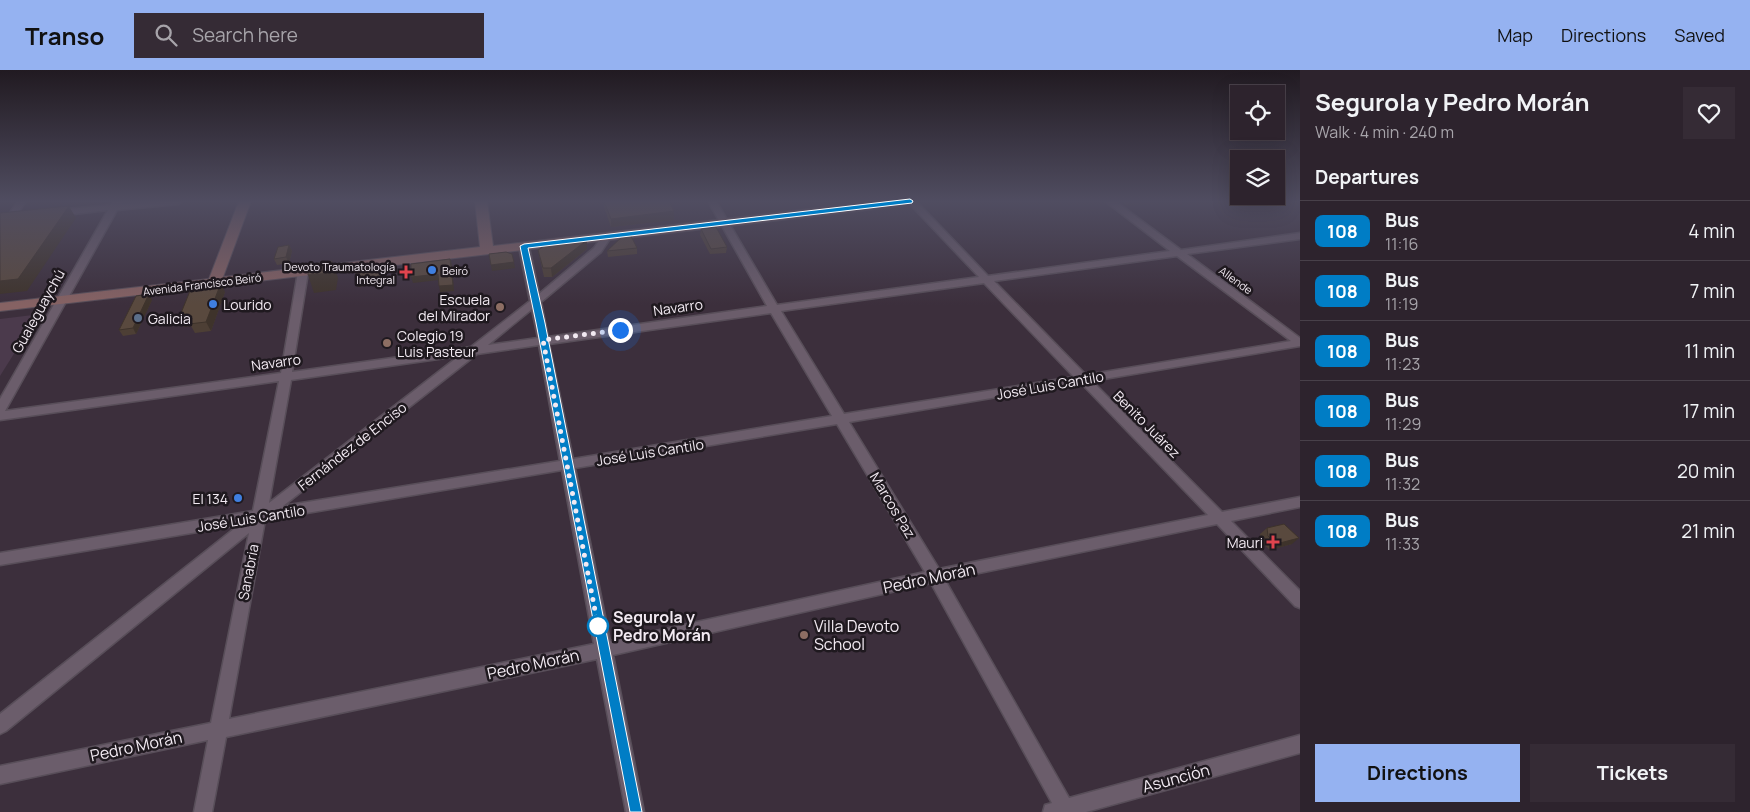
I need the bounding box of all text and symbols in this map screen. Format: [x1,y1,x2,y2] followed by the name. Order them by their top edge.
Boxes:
[134,13,484,58] search box
[25,19,104,52] text: Transo
[152,21,180,49] icon: search
[192,22,298,48] text: Search here
[1497,23,1533,47] text: Map
[1561,23,1646,47] text: Directions
[1674,23,1725,47] text: Saved
[1230,85,1285,205] map controls
[1230,85,1285,140] button: locate
[1315,85,1590,118] text: Segurola y Pedro Morán
[1683,87,1735,139] button: heart
[1315,121,1454,143] text: Walk · 4 min · 240 m
[1230,150,1285,205] button: layers
[1315,164,1419,190] text: Departures
[1385,207,1419,233] text: Bus
[1688,218,1735,244] text: 4 min
[1327,219,1358,243] text: 108
[1385,233,1418,255] text: 11:16
[284,259,395,287] place label: Devoto Traumatología Integral
[442,263,469,278] place label: Beiró
[1216,263,1256,298] street label: Allende
[426,264,438,276] marker: Beiró
[399,265,413,279] marker: Devoto Traumatología Integral
[7,266,69,356] street label: Gualeguaychú
[1385,267,1419,293] text: Bus
[142,269,262,299] street label: Avenida Francisco Beiró
[1690,278,1735,304] text: 7 min
[1327,279,1358,303] text: 108
[418,290,490,325] place label: Escuela del Mirador
[1385,293,1418,315] text: 11:19
[652,294,704,320] street label: Navarro
[223,295,272,314] place label: Lourido
[207,298,219,310] marker: Lourido
[494,301,506,313] marker: Escuela del Mirador
[148,309,191,328] place label: Galicia
[132,312,144,324] marker: Galicia
[608,318,633,343] your location
[397,326,476,361] place label: Colegio 19 Luis Pasteur
[1385,327,1419,353] text: Bus
[381,337,393,349] marker: Colegio 19 Luis Pasteur
[1685,338,1735,364] text: 11 min
[1327,339,1358,363] text: 108
[250,349,302,375] street label: Navarro
[1385,353,1420,375] text: 11:23
[995,366,1105,404] street label: José Luis Cantilo
[1109,386,1185,462] street label: Benito Juárez
[1385,387,1419,413] text: Bus
[294,398,410,494] street label: Fernández de Enciso
[1682,398,1735,424] text: 17 min
[1327,399,1358,423] text: 108
[1385,413,1421,435] text: 11:29
[595,434,705,470] street label: José Luis Cantilo
[1385,447,1419,473] text: Bus
[1677,458,1735,484] text: 20 min
[1327,459,1358,483] text: 108
[866,469,920,541] street label: Marcos Paz
[1385,473,1420,495] text: 11:32
[192,489,228,508] place label: El 134
[232,492,244,504] marker: El 134
[196,500,306,536] street label: José Luis Cantilo
[1385,507,1419,533] text: Bus
[1681,518,1735,544] text: 21 min
[1327,519,1358,543] text: 108
[1227,533,1263,552] place label: Mauri
[1385,533,1420,555] text: 11:33
[1267,536,1279,548] marker: Mauri
[233,542,263,602] street label: Sanabria
[881,558,977,598] street label: Pedro Morán
[613,606,711,646] place label: Segurola y Pedro Morán
[587,615,609,637] marker: Segurola y Pedro Morán
[814,615,899,655] place label: Villa Devoto School
[798,629,810,641] marker: Villa Devoto School
[485,644,581,684] street label: Pedro Morán
[88,726,184,766] street label: Pedro Morán
[1315,744,1520,802] button: Directions
[1530,744,1735,802] button: Tickets
[1140,758,1212,798] street label: Asunción

